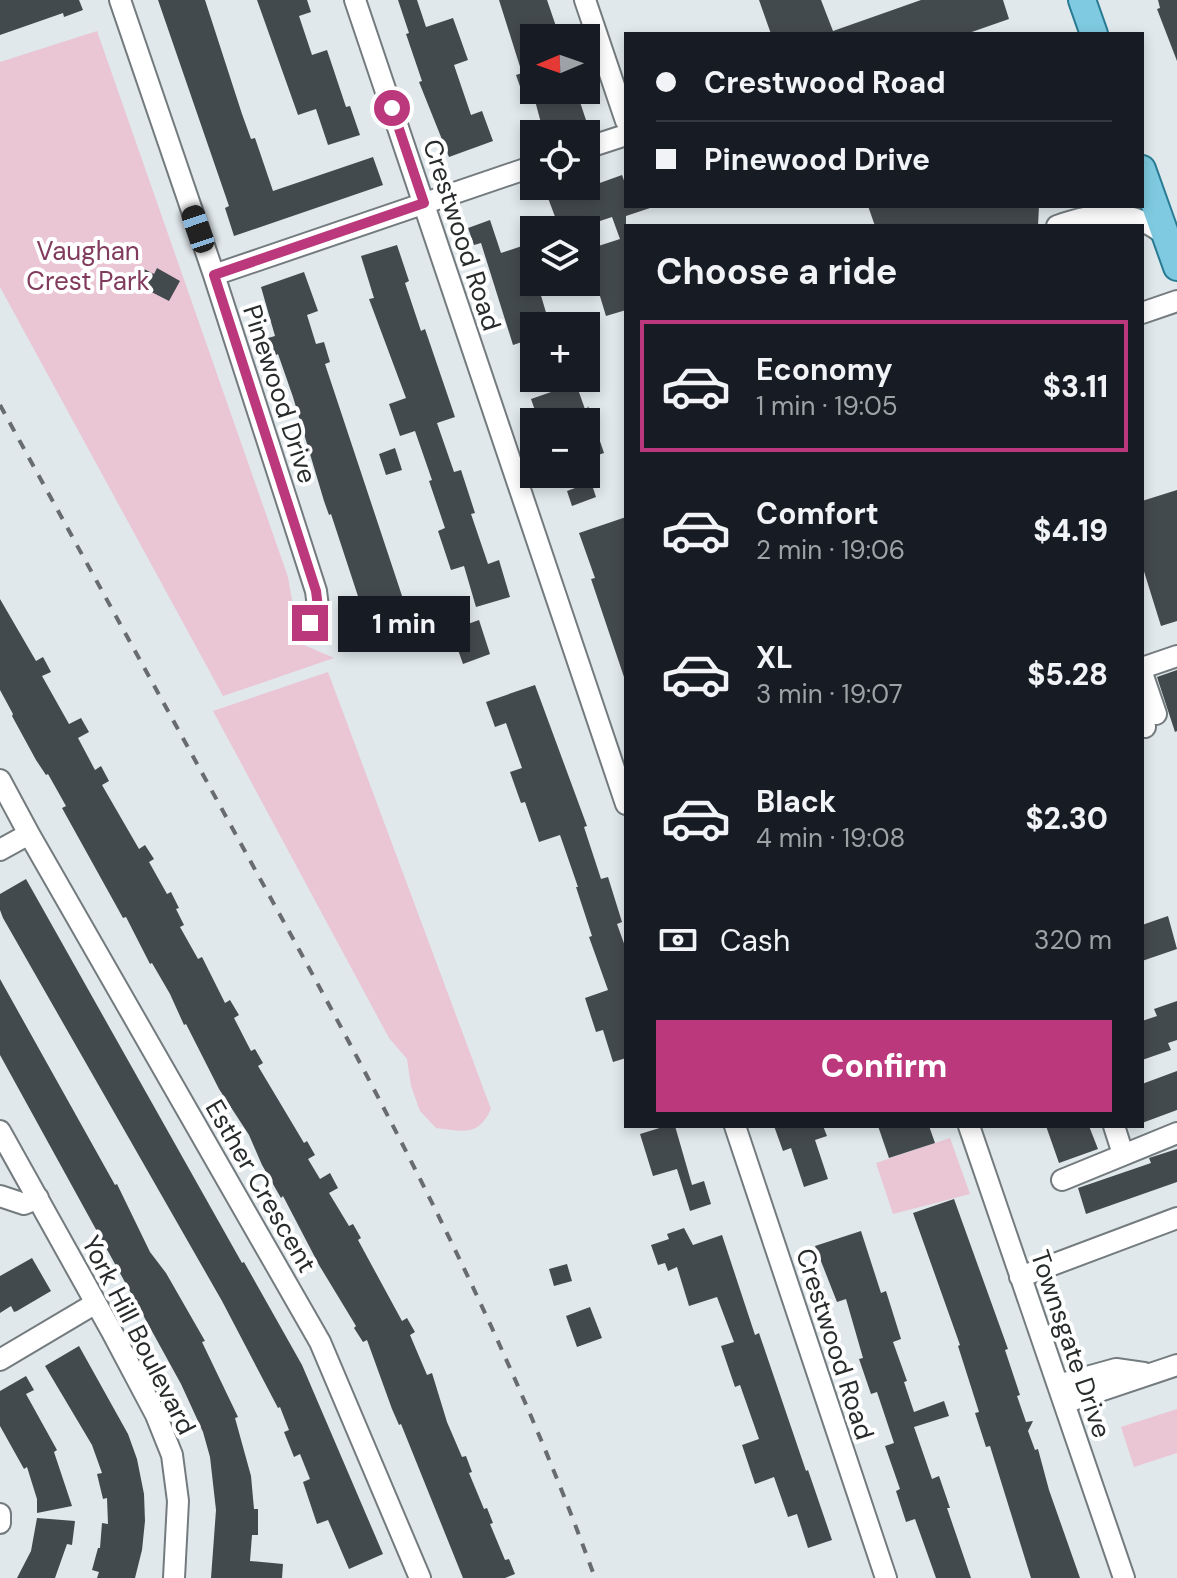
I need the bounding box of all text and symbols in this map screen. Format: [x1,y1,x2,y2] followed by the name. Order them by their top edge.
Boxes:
[520,24,600,104] north arrow
[520,24,600,488] map controls
[704,63,946,102] text: Crestwood Road
[374,90,410,126] route start
[520,120,600,200] button: locate
[415,135,509,335] street label: Crestwood Road
[704,140,930,179] text: Pinewood Drive
[179,202,217,256] car
[520,216,600,296] button: layers
[26,234,150,298] park label: Vaughan Crest Park
[656,248,897,295] text: Choose a ride
[235,301,325,487] street label: Pinewood Drive
[520,312,600,392] button: +
[660,350,732,422] icon: car
[756,350,893,389] text: Economy
[1043,367,1108,406] text: $3.11
[756,389,898,423] text: 1 min · 19:05
[520,408,600,488] button: −
[660,494,732,566] icon: car
[756,494,879,533] text: Comfort
[1033,511,1108,550] text: $4.19
[756,533,905,567] text: 2 min · 19:06
[338,595,470,651] callout: 1 min
[292,605,328,641] route end
[372,607,436,641] text: 1 min
[660,638,732,710] icon: car
[756,638,793,677] text: XL
[1027,655,1108,694] text: $5.28
[756,677,903,711] text: 3 min · 19:07
[660,782,732,854] icon: car
[756,782,836,821] text: Black
[1025,799,1108,838] text: $2.30
[756,821,905,855] text: 4 min · 19:08
[656,918,700,962] icon: cash
[720,921,790,960] text: Cash
[1034,923,1112,957] text: 320 m
[656,1020,1112,1112] button: Confirm
[198,1094,324,1278] street label: Esther Crescent
[74,1230,204,1440] street label: York Hill Boulevard
[788,1244,882,1444] street label: Crestwood Road
[1023,1246,1119,1442] street label: Townsgate Drive

